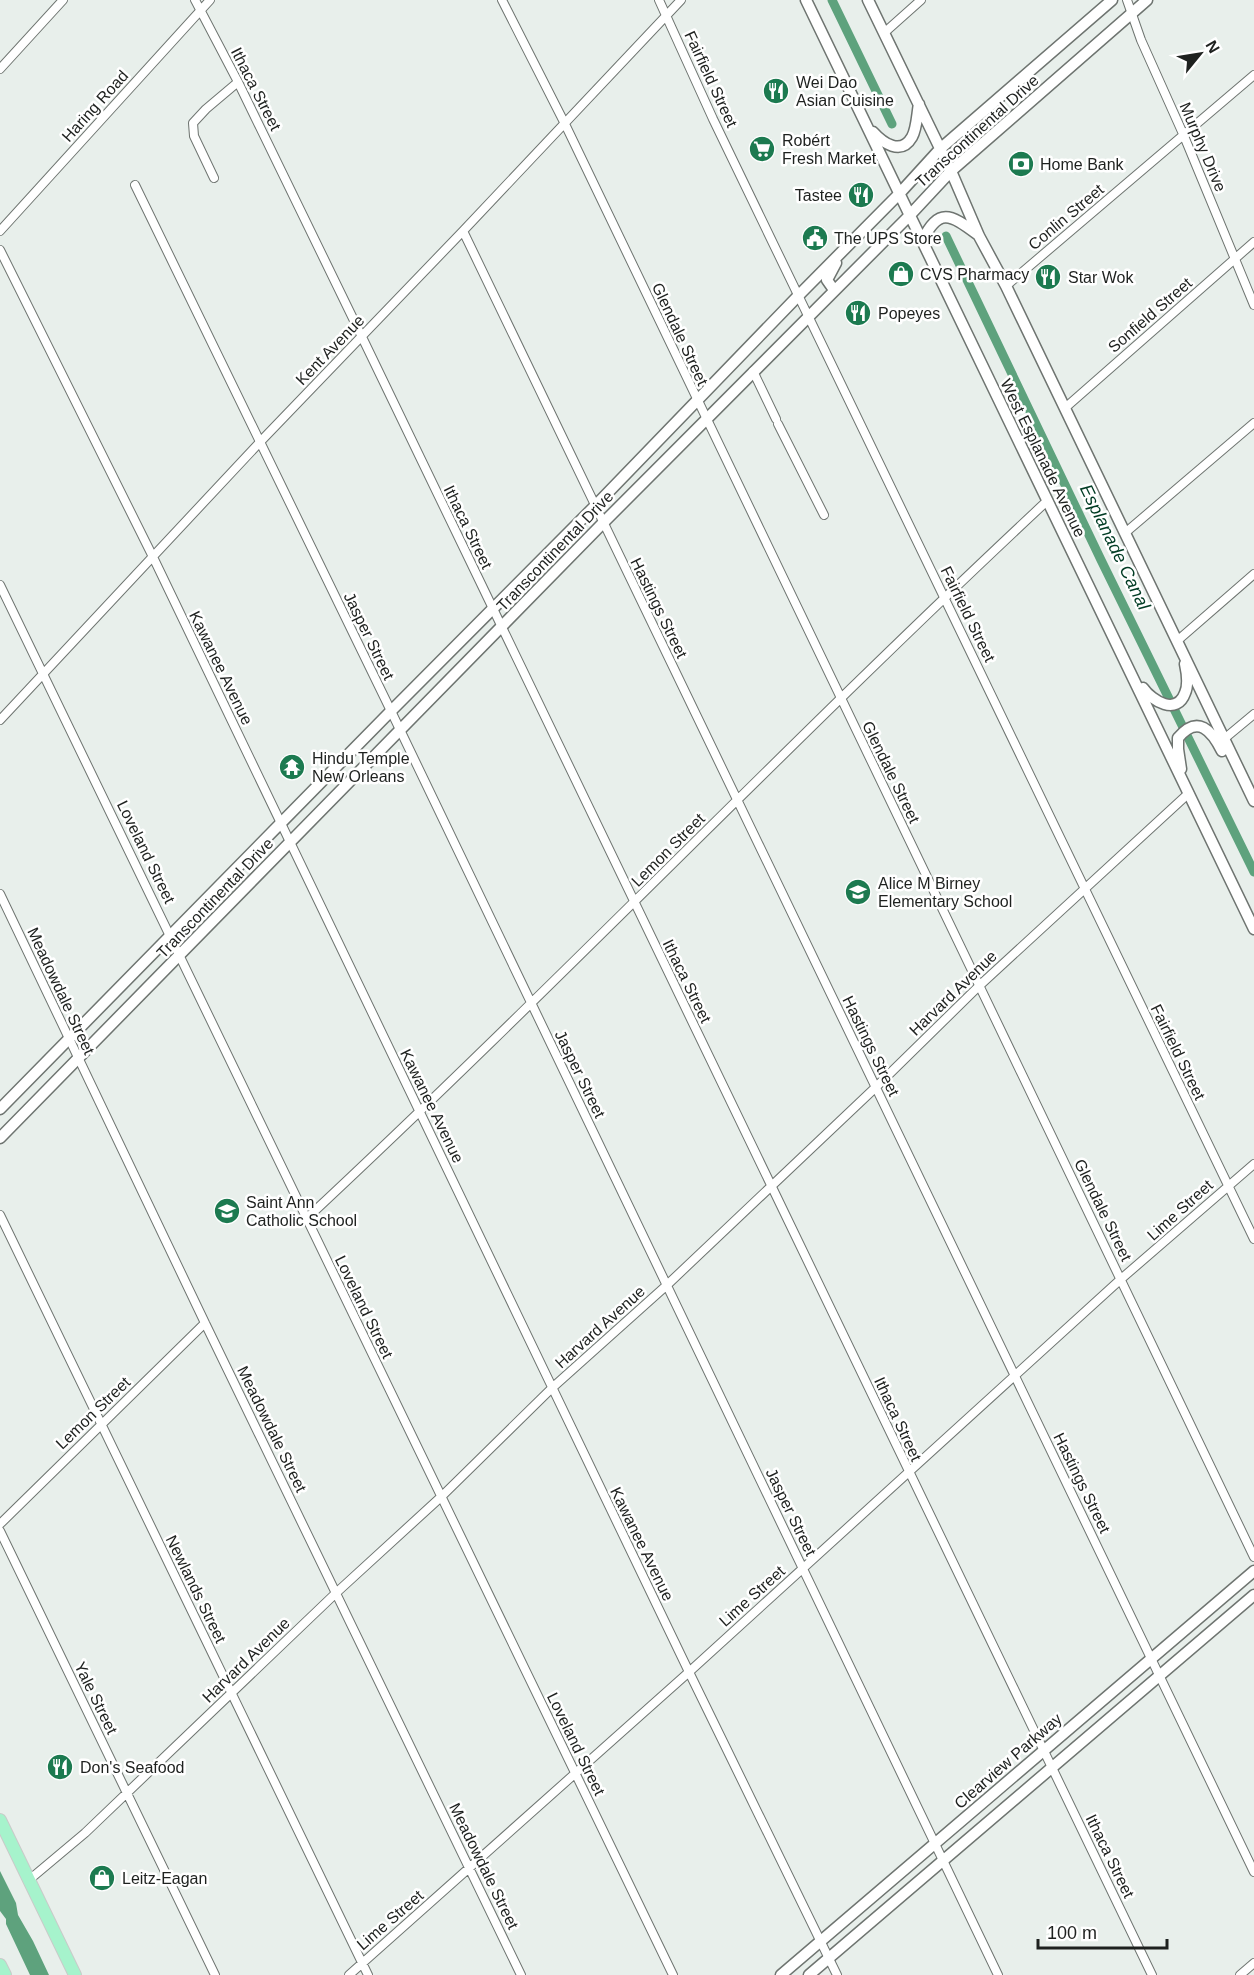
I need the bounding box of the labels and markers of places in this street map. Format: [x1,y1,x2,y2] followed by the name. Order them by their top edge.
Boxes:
[796,74,894,109] place label: Wei Dao Asian Cuisine
[761,76,791,106] restaurant icon: Wei Dao Asian Cuisine
[782,132,877,167] place label: Robért Fresh Market
[747,134,777,164] supermarket icon: Robért Fresh Market
[1006,149,1036,179] bank icon: Home Bank
[1040,156,1125,173] place label: Home Bank
[846,180,876,210] restaurant icon: Tastee
[795,187,842,204] place label: Tastee
[800,223,830,253] public building icon: The UPS Store
[834,230,942,247] place label: The UPS Store
[886,259,916,289] shop icon: CVS Pharmacy
[1033,262,1063,292] restaurant icon: Star Wok
[920,266,1029,283] place label: CVS Pharmacy
[1068,269,1135,286] place label: Star Wok
[843,298,873,328] restaurant icon: Popeyes
[878,305,940,322] place label: Popeyes
[312,750,410,785] place label: Hindu Temple New Orleans
[277,752,307,782] temple icon: Hindu Temple New Orleans
[878,875,1012,910] place label: Alice M Birney Elementary School
[843,877,873,907] school or university icon: Alice M Birney Elementary School
[246,1194,357,1229] place label: Saint Ann Catholic School
[212,1196,242,1226] school or university icon: Saint Ann Catholic School
[45,1752,75,1782] restaurant icon: Don's Seafood
[80,1759,184,1776] place label: Don's Seafood
[87,1863,117,1893] shop icon: Leitz-Eagan
[122,1870,207,1887] place label: Leitz-Eagan

